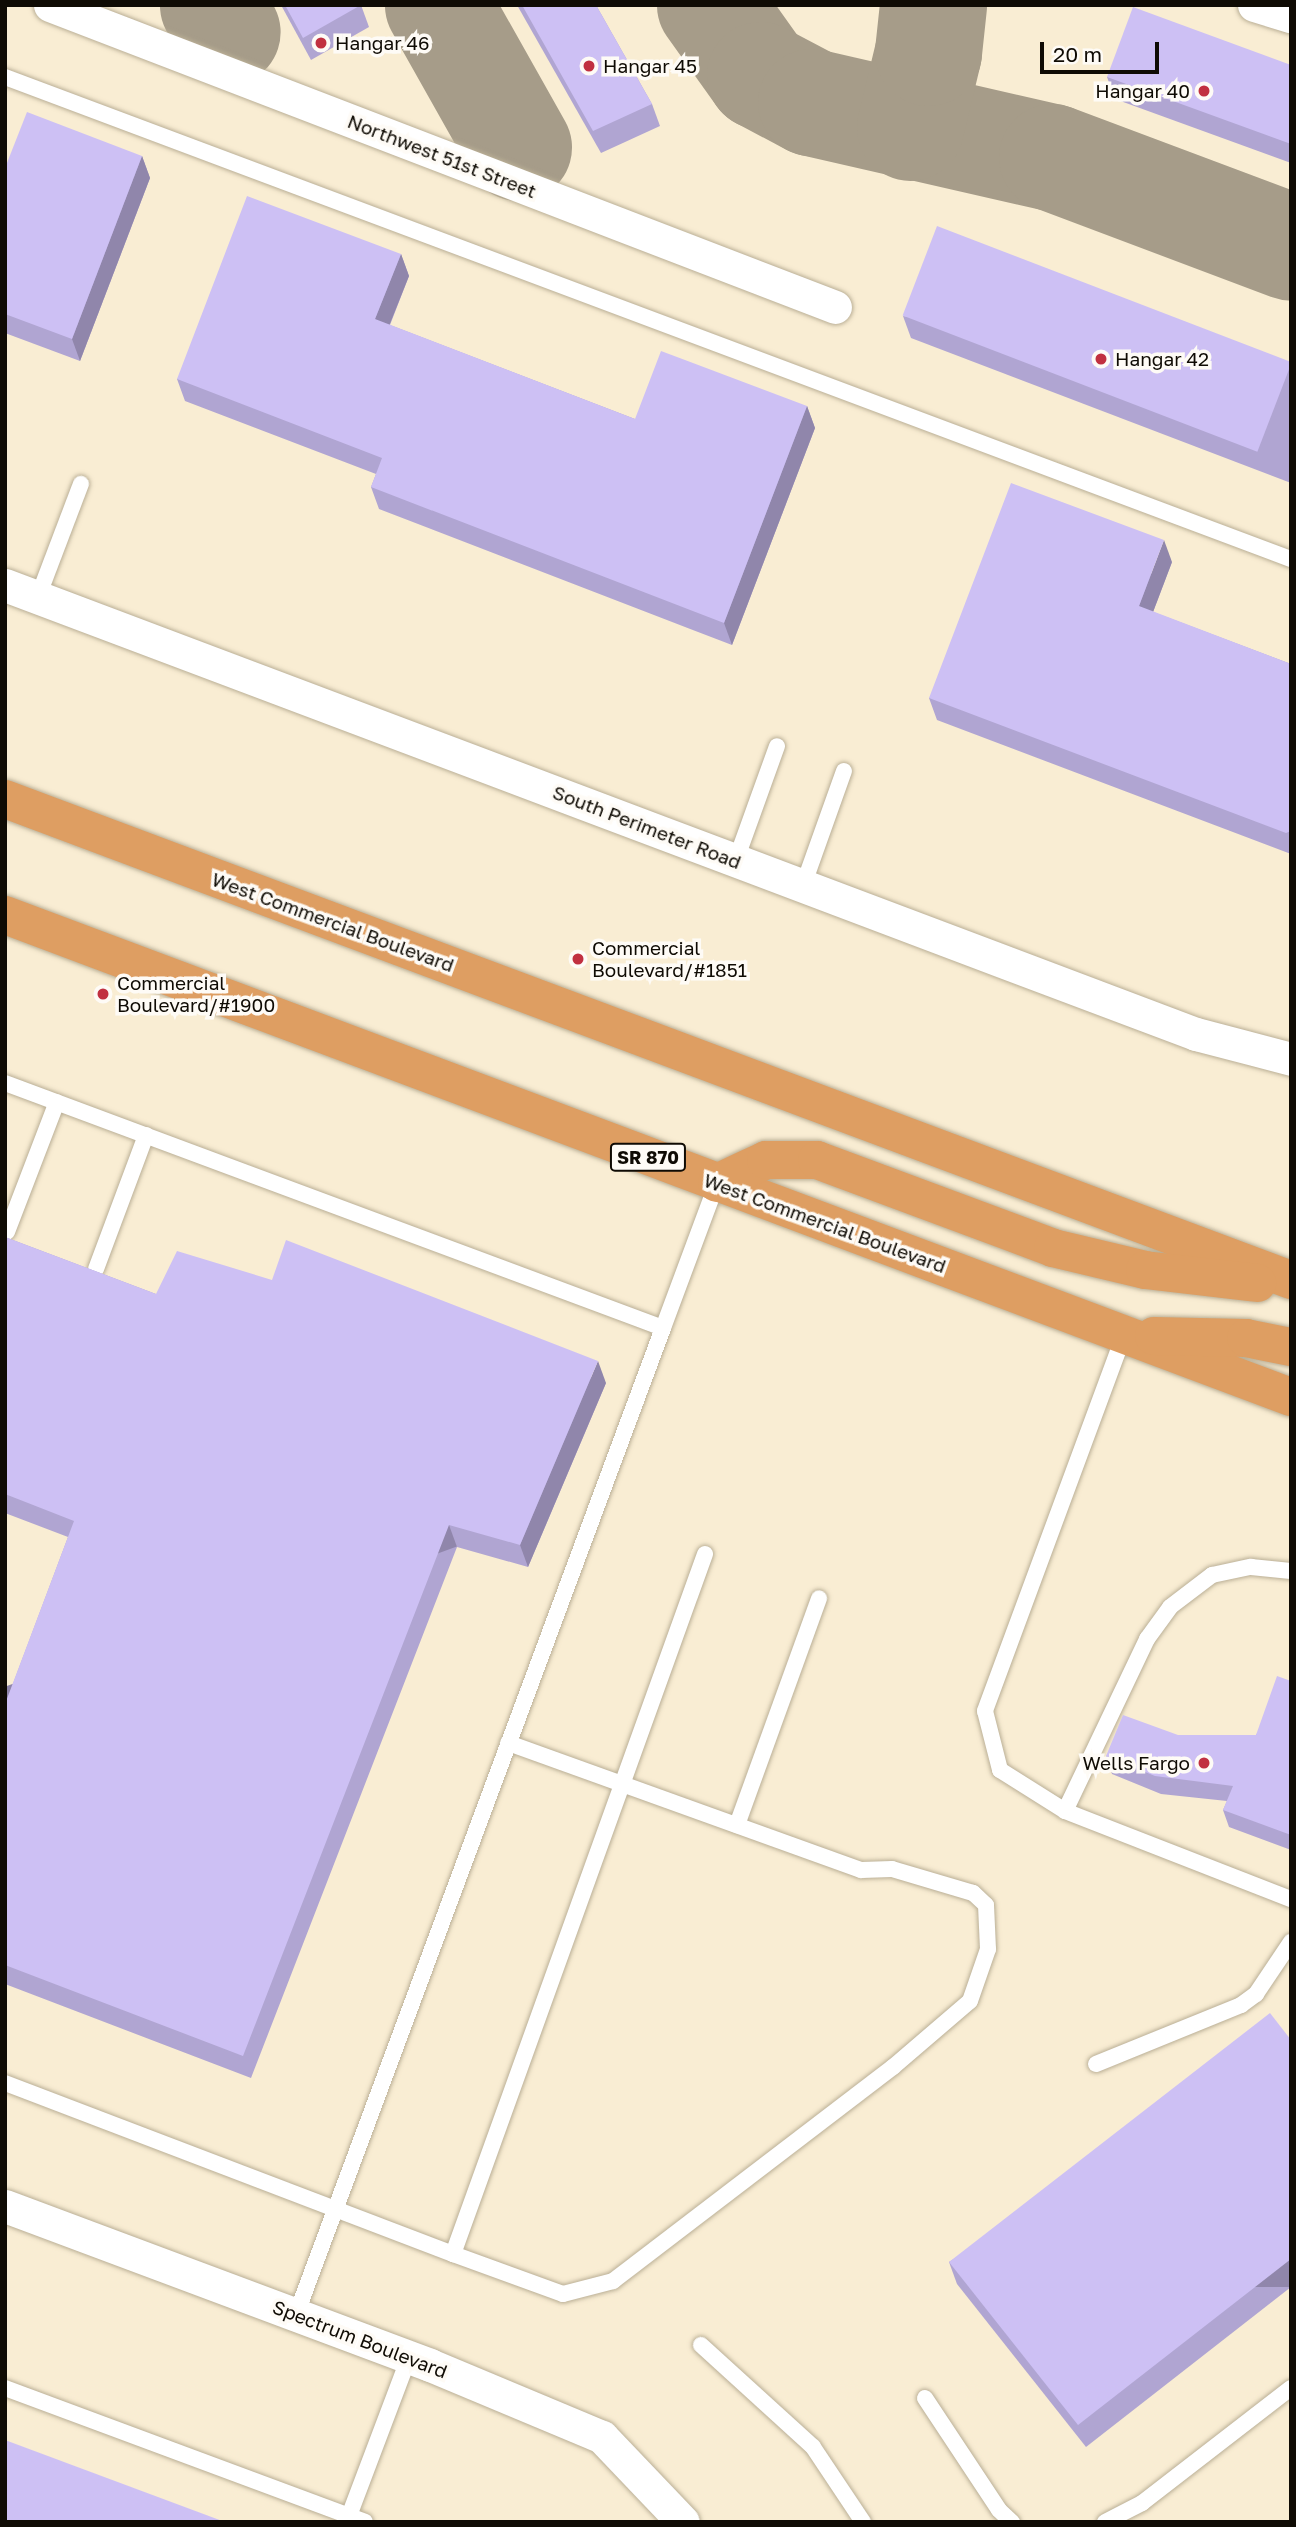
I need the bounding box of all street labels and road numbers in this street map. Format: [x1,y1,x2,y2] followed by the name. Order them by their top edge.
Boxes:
[344,109,540,203] street label: Northwest 51st Street
[550,781,744,873] street label: South Perimeter Road
[209,868,457,976] street label: West Commercial Boulevard
[610,1142,686,1172] road number: SR 870
[701,1169,949,1277] street label: West Commercial Boulevard
[269,2295,451,2383] street label: Spectrum Boulevard

